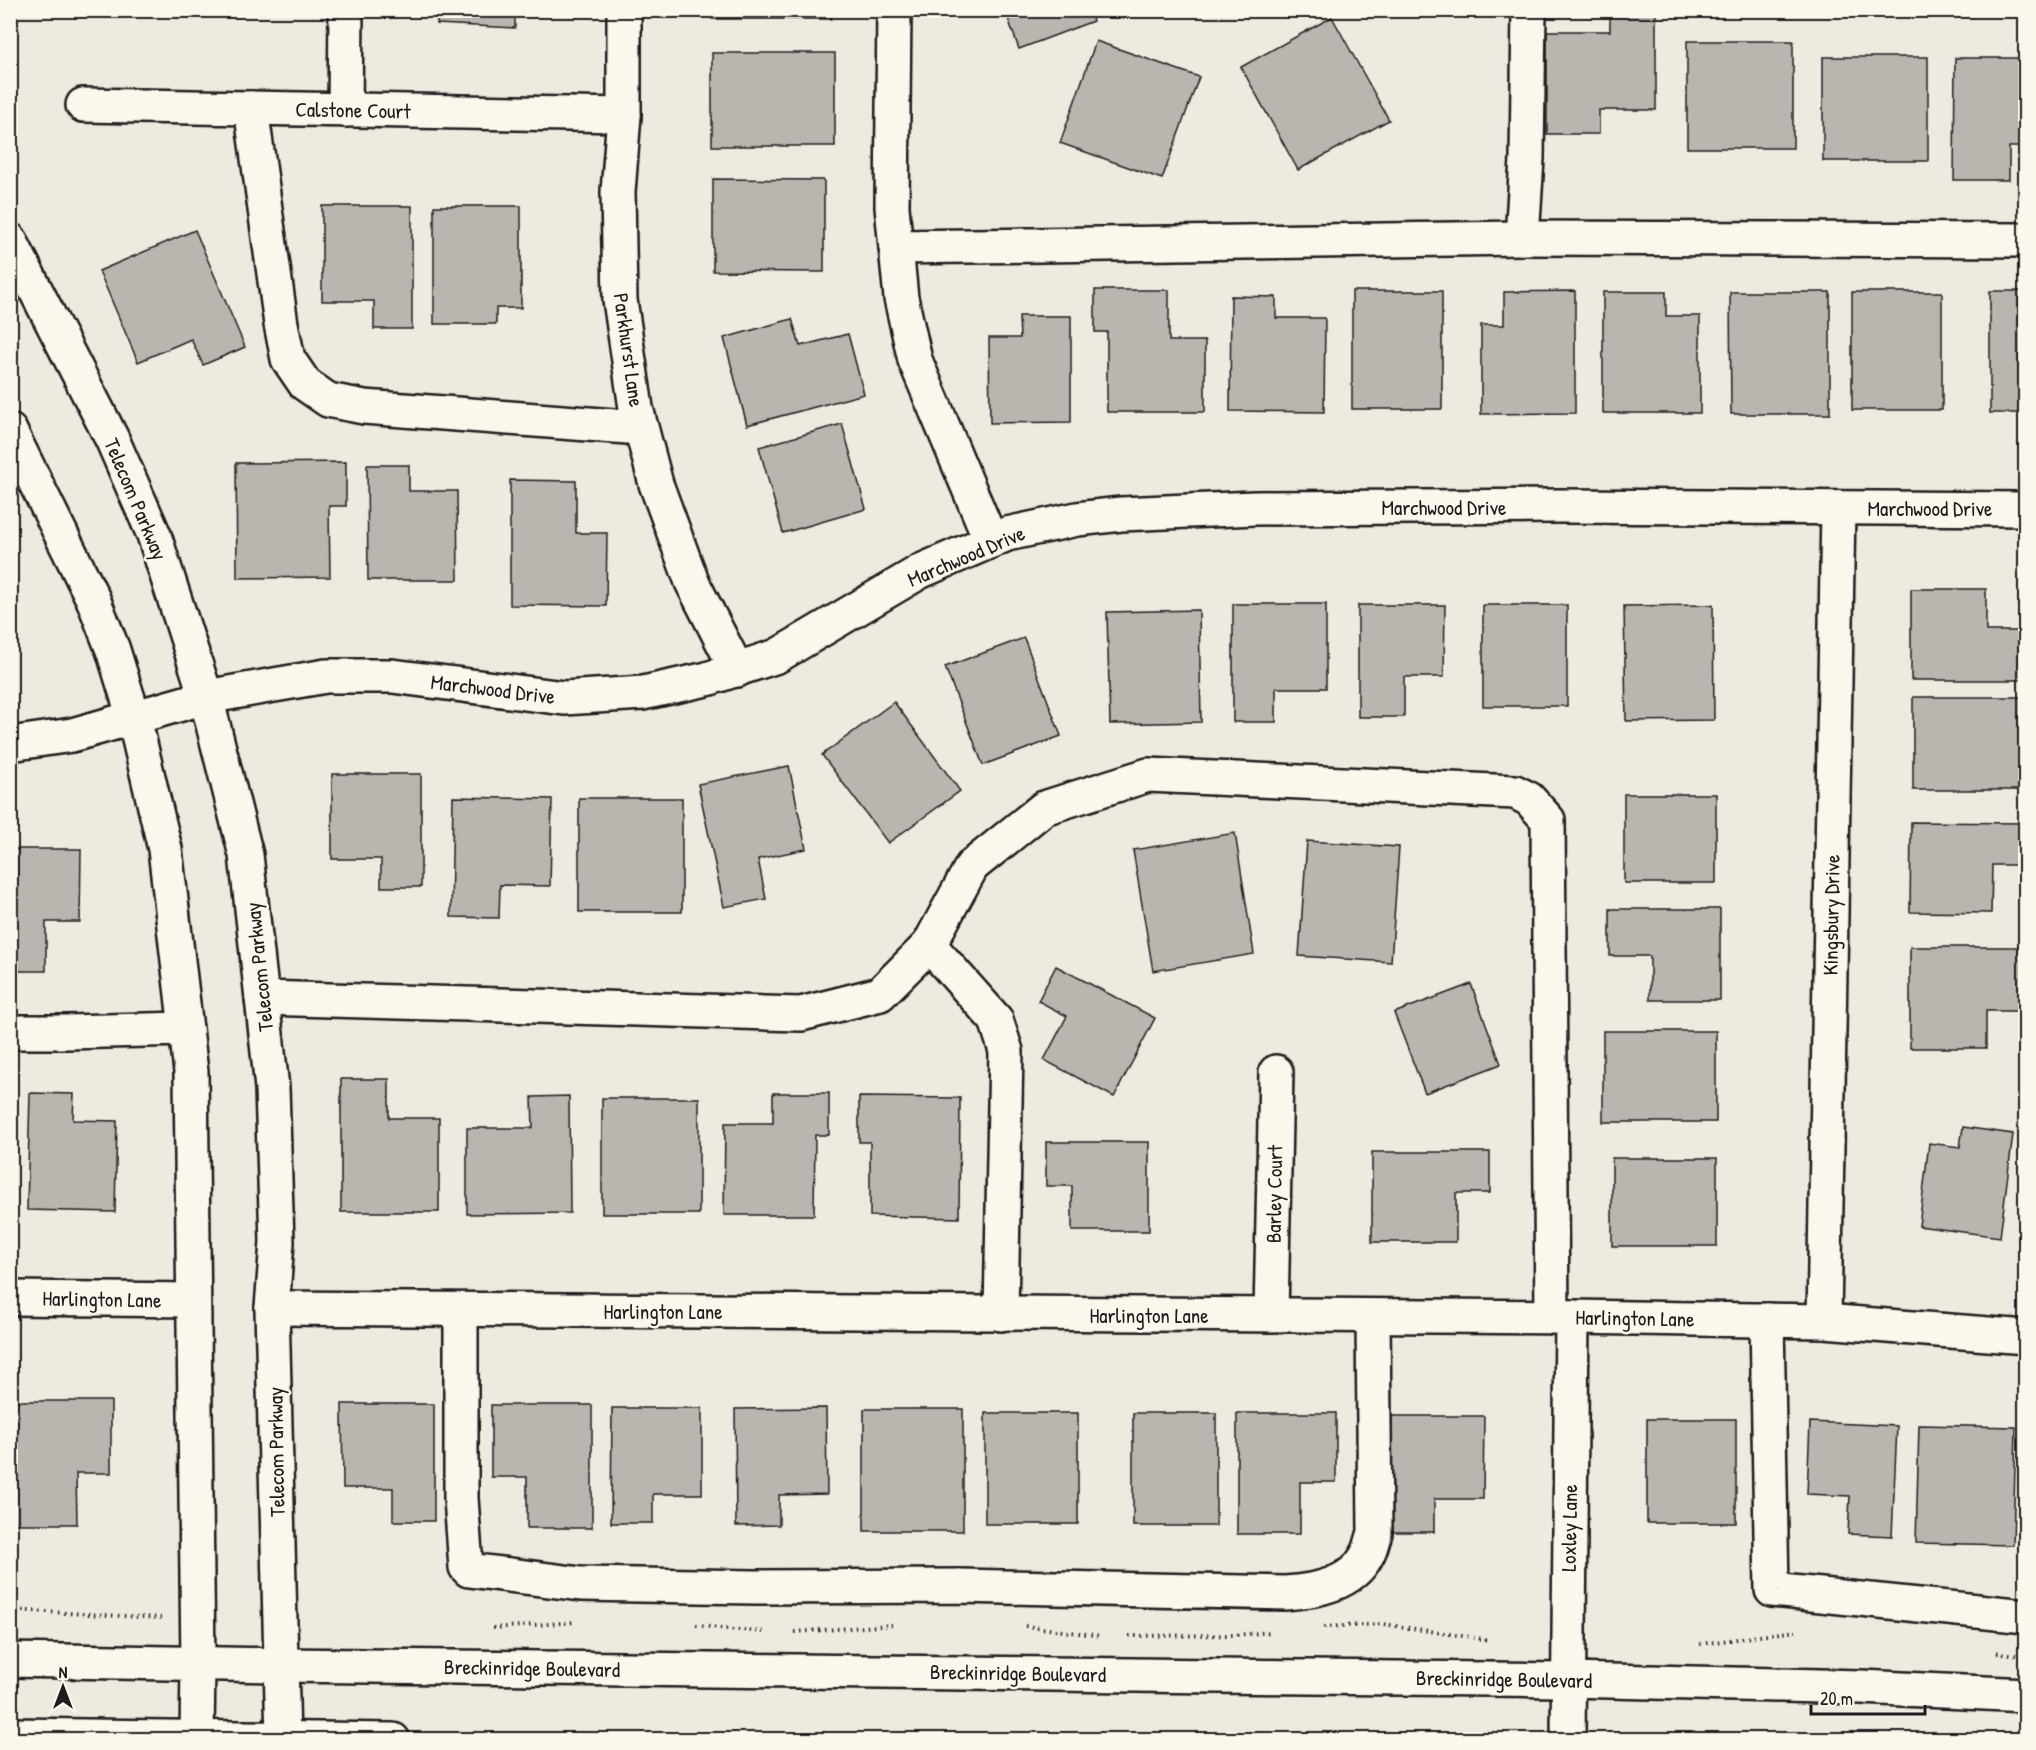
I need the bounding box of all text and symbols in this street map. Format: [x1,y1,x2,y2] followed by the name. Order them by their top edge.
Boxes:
[295,94,412,126] street label: Calstone Court
[607,291,651,409] street label: Parkhurst Lane
[97,434,175,565] street label: Telecom Parkway
[1382,493,1506,522] street label: Marchwood Drive
[1868,494,1992,523] street label: Marchwood Drive
[903,518,1029,594] street label: Marchwood Drive
[429,667,557,711] street label: Marchwood Drive
[1815,854,1847,976] street label: Kingsbury Drive
[238,901,280,1033] street label: Telecom Parkway
[1259,1144,1289,1243] street label: Barley Court
[42,1283,162,1315] street label: Harlington Lane
[603,1297,723,1326] street label: Harlington Lane
[1089,1301,1209,1330] street label: Harlington Lane
[1575,1302,1695,1334] street label: Harlington Lane
[260,1387,292,1517] street label: Telecom Parkway
[1554,1484,1584,1572] street label: Loxley Lane
[444,1652,620,1684] street label: Breckinridge Boulevard
[33,1657,93,1717] north arrow
[930,1657,1106,1689] street label: Breckinridge Boulevard
[59,1661,68,1683] text: N
[1416,1663,1592,1695] street label: Breckinridge Boulevard
[1811,1678,1925,1716] scale bar
[1820,1686,1853,1711] text: 20 m

